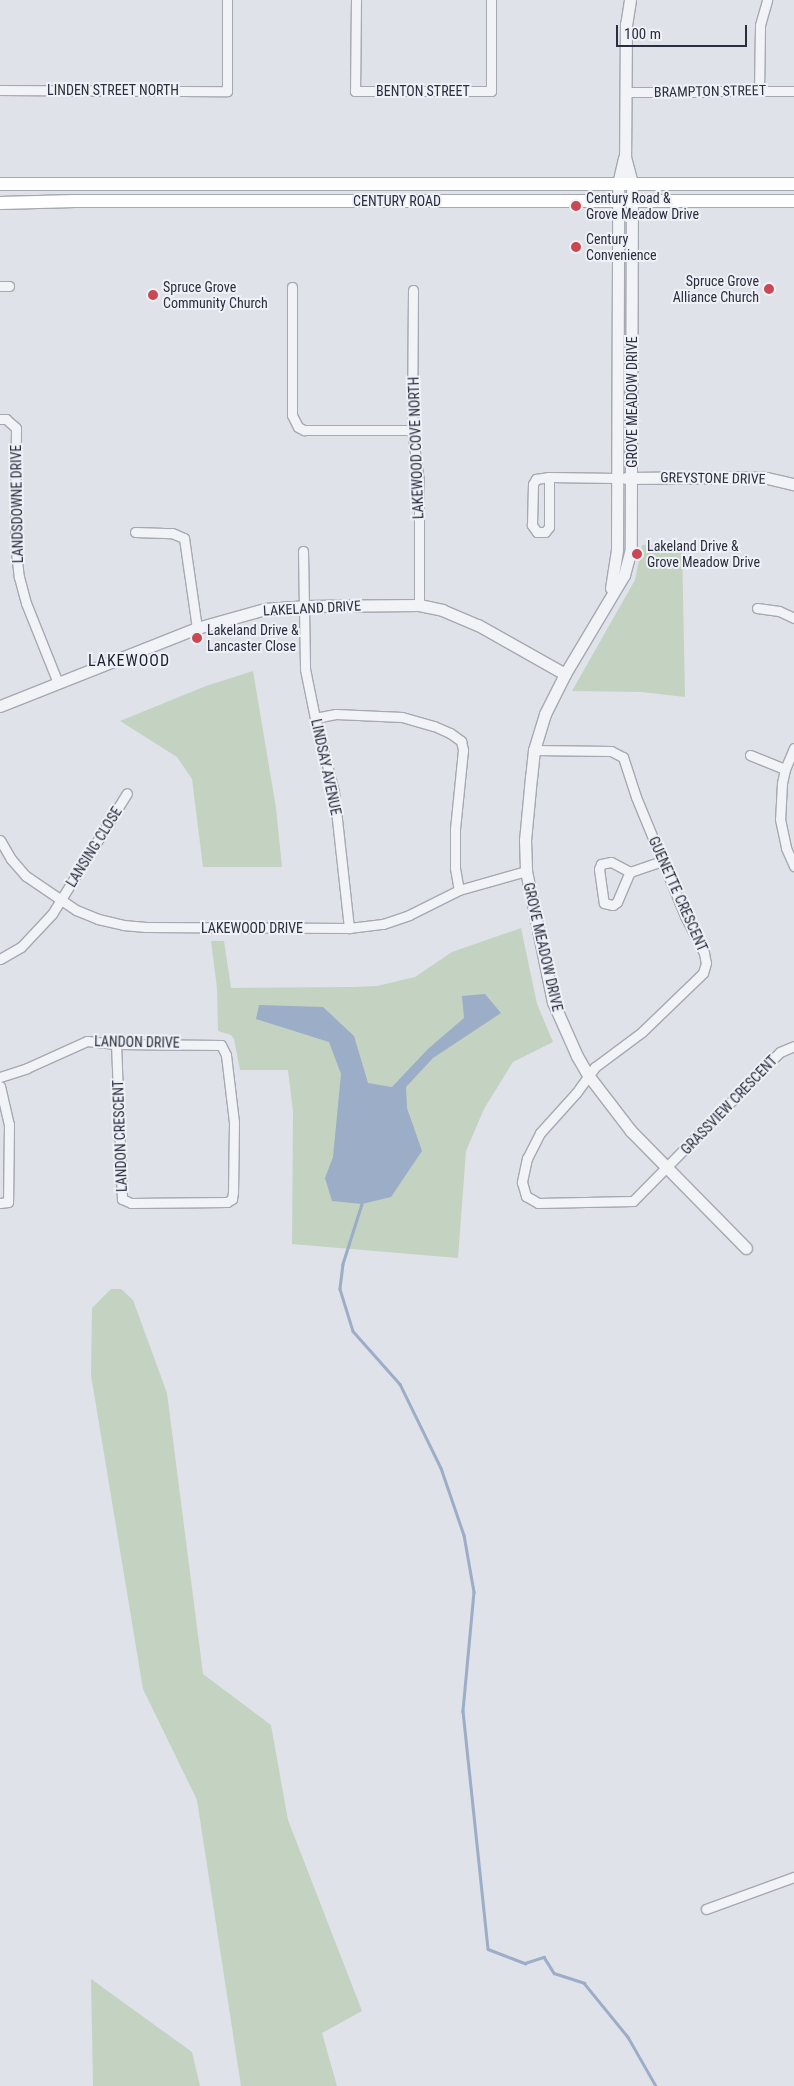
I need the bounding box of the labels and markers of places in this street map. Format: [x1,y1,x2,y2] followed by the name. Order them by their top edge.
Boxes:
[586,190,699,222] place label: Century Road & Grove Meadow Drive
[570,200,582,212] marker: Century Road & Grove Meadow Drive
[586,231,657,264] place label: Century Convenience
[570,241,582,253] marker: Century Convenience
[673,273,759,306] place label: Spruce Grove Alliance Church
[163,279,268,312] place label: Spruce Grove Community Church
[763,283,775,295] marker: Spruce Grove Alliance Church
[147,289,159,301] marker: Spruce Grove Community Church
[647,538,760,570] place label: Lakeland Drive & Grove Meadow Drive
[631,548,643,560] marker: Lakeland Drive & Grove Meadow Drive
[207,622,299,654] place label: Lakeland Drive & Lancaster Close
[191,632,203,644] marker: Lakeland Drive & Lancaster Close

